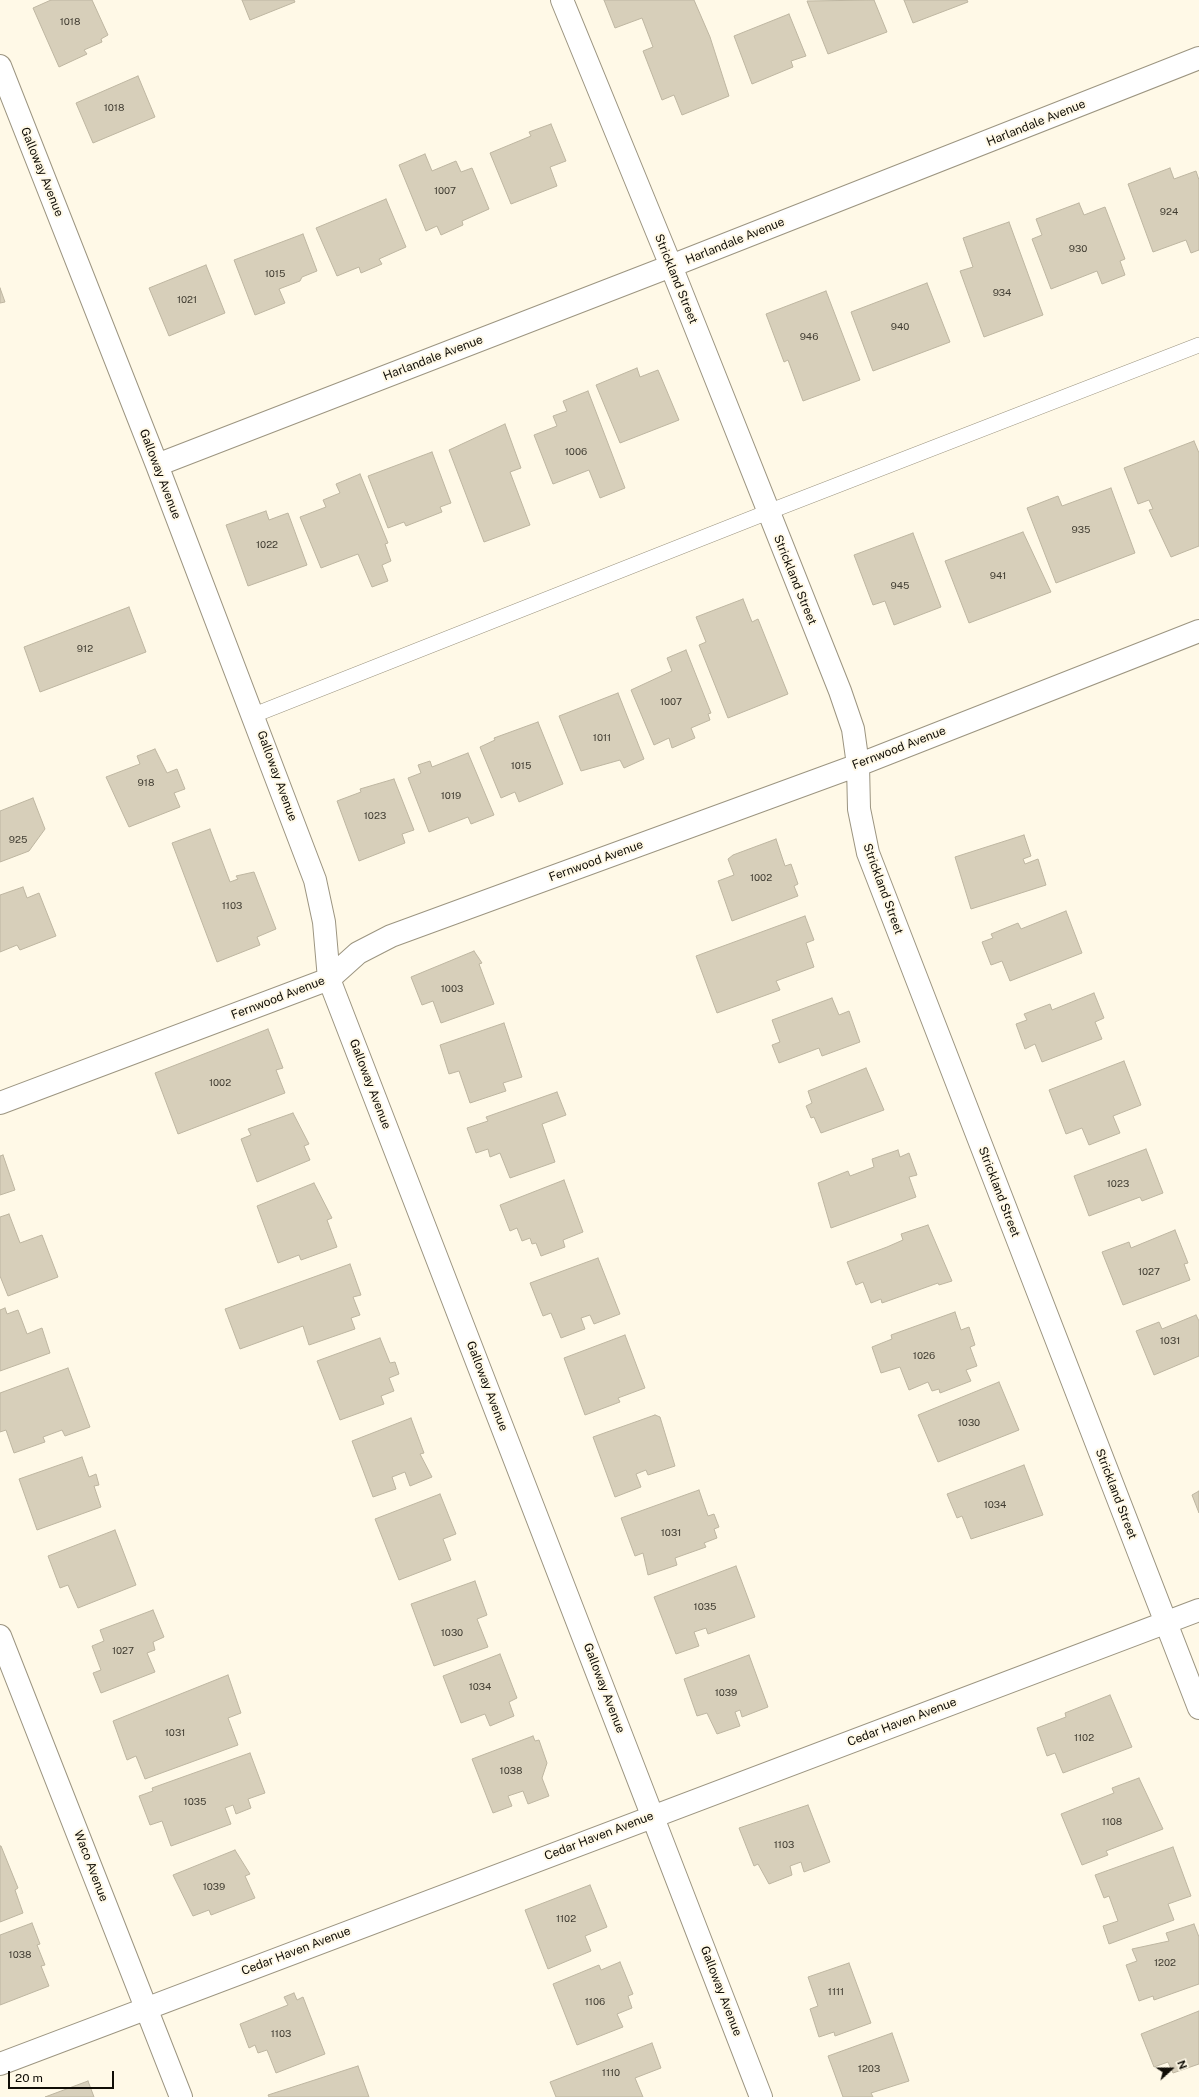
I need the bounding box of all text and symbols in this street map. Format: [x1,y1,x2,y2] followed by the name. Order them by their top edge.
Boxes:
[60,16,80,28] house number: 1018
[984,97,1088,149] street label: Harlandale Avenue
[104,102,124,114] house number: 1018
[18,125,66,219] street label: Galloway Avenue
[434,185,456,197] house number: 1007
[1160,206,1178,218] house number: 924
[683,215,787,267] street label: Harlandale Avenue
[651,232,701,326] street label: Strickland Street
[1069,243,1087,255] house number: 930
[265,268,285,280] house number: 1015
[993,287,1011,299] house number: 934
[177,294,197,306] house number: 1021
[891,321,909,333] house number: 940
[800,331,818,343] house number: 946
[381,332,485,384] street label: Harlandale Avenue
[136,427,184,521] street label: Galloway Avenue
[565,446,587,458] house number: 1006
[1072,524,1090,536] house number: 935
[770,533,820,627] street label: Strickland Street
[256,539,278,551] house number: 1022
[990,570,1006,582] house number: 941
[891,580,909,592] house number: 945
[77,643,93,655] house number: 912
[660,696,682,708] house number: 1007
[850,723,948,773] street label: Fernwood Avenue
[254,729,300,823] street label: Galloway Avenue
[593,732,611,744] house number: 1011
[511,760,531,772] house number: 1015
[138,777,154,789] house number: 918
[441,790,461,802] house number: 1019
[364,810,386,822] house number: 1023
[9,834,27,846] house number: 925
[547,837,645,885] street label: Fernwood Avenue
[860,842,906,936] street label: Strickland Street
[750,872,772,884] house number: 1002
[222,900,242,912] house number: 1103
[229,973,327,1023] street label: Fernwood Avenue
[441,983,463,995] house number: 1003
[346,1037,394,1131] street label: Galloway Avenue
[209,1077,231,1089] house number: 1002
[975,1145,1023,1239] street label: Strickland Street
[1107,1178,1129,1190] house number: 1023
[1138,1266,1160,1278] house number: 1027
[1160,1335,1180,1347] house number: 1031
[463,1339,511,1433] street label: Galloway Avenue
[913,1350,935,1362] house number: 1026
[958,1417,980,1429] house number: 1030
[1092,1447,1140,1541] street label: Strickland Street
[984,1499,1006,1511] house number: 1034
[661,1527,681,1539] house number: 1031
[694,1601,716,1613] house number: 1035
[441,1627,463,1639] house number: 1030
[580,1641,628,1735] street label: Galloway Avenue
[112,1645,134,1657] house number: 1027
[469,1681,491,1693] house number: 1034
[715,1687,737,1699] house number: 1039
[845,1695,959,1749] street label: Cedar Haven Avenue
[165,1727,185,1739] house number: 1031
[1074,1732,1094,1744] house number: 1102
[500,1765,522,1777] house number: 1038
[184,1796,206,1808] house number: 1035
[542,1809,656,1863] street label: Cedar Haven Avenue
[1102,1816,1122,1828] house number: 1108
[71,1828,111,1904] street label: Waco Avenue
[774,1839,794,1851] house number: 1103
[203,1881,225,1893] house number: 1039
[556,1913,576,1925] house number: 1102
[239,1924,353,1978] street label: Cedar Haven Avenue
[697,1944,745,2038] street label: Galloway Avenue
[9,1949,31,1961] house number: 1038
[1154,1957,1176,1969] house number: 1202
[828,1986,844,1998] house number: 1111
[585,1996,605,2008] house number: 1106
[271,2028,291,2040] house number: 1103
[1151,2049,1191,2089] north arrow
[1175,2059,1189,2071] text: N
[10,2063,116,2089] scale bar
[858,2063,880,2075] house number: 1203
[602,2067,620,2079] house number: 1110
[15,2071,43,2085] text: 20 m

